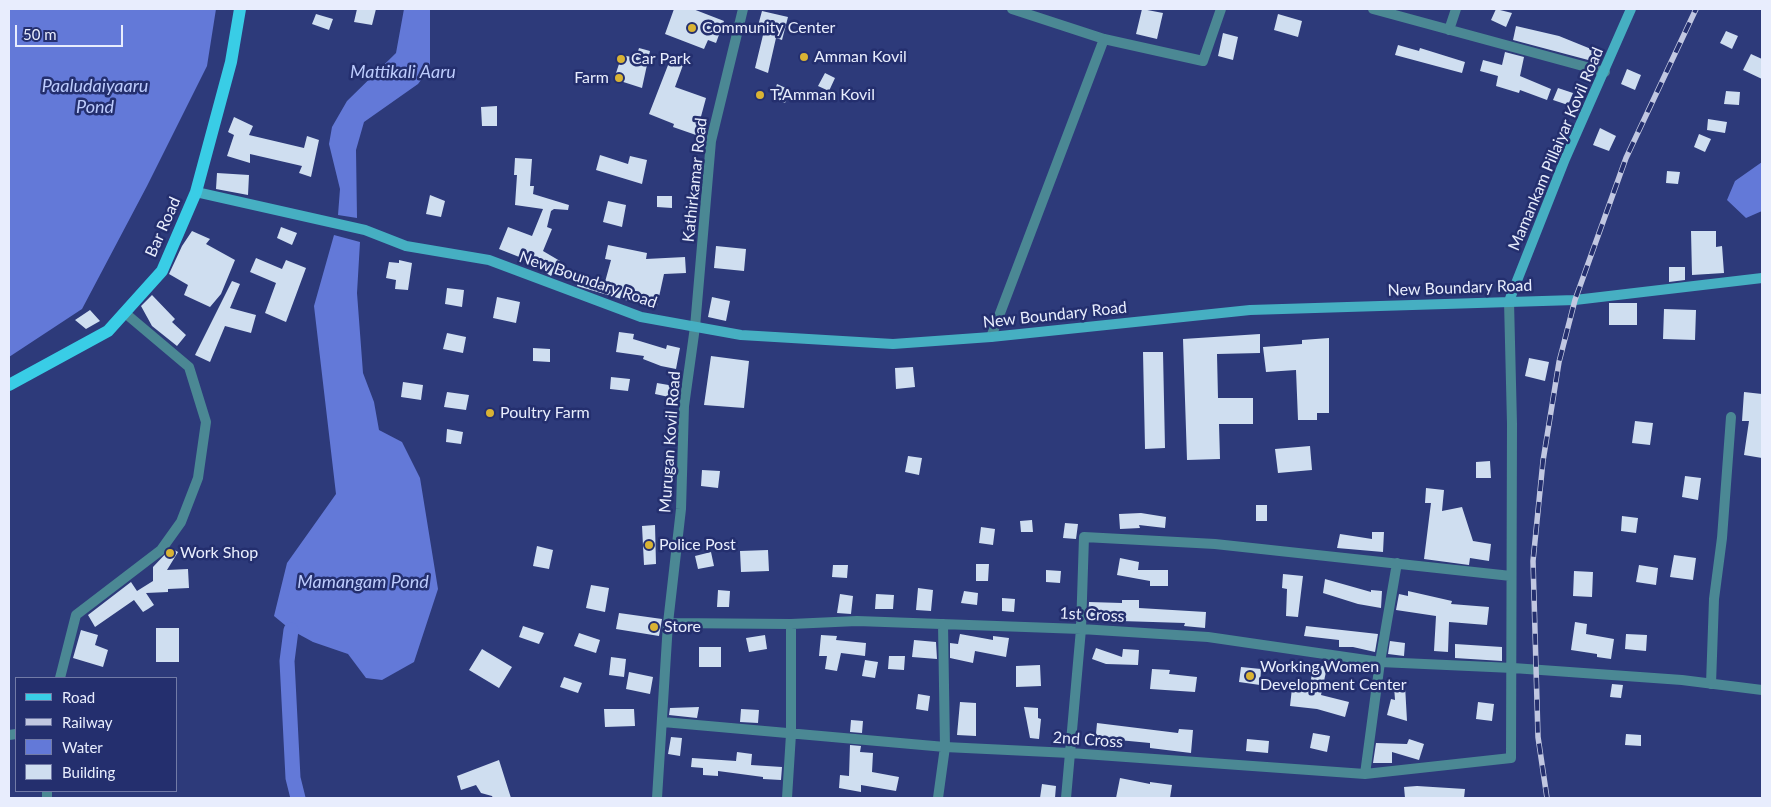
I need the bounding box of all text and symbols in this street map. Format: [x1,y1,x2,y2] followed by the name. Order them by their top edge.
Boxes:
[18,15,125,47] scale bar
[702,18,835,38] place label: Community Center
[686,22,698,34] marker: Community Center
[23,25,57,43] text: 50 m
[1504,44,1608,254] street label: Mamankam Pillaiyar Kovil Road
[814,47,907,67] place label: Amman Kovil
[631,49,691,69] place label: Car Park
[798,51,810,63] marker: Amman Kovil
[615,53,627,65] marker: Car Park
[350,61,456,83] water label: Mattikali Aaru
[574,68,609,88] place label: Farm
[613,72,625,84] marker: Farm
[42,75,148,118] water label: Paaludaiyaaru Pond
[770,85,875,105] place label: T.Amman Kovil
[754,89,766,101] marker: T.Amman Kovil
[679,117,711,243] street label: Kathirkamar Road
[141,194,185,260] street label: Bar Road
[516,247,660,313] street label: New Boundary Road
[1387,276,1533,300] street label: New Boundary Road
[982,298,1128,332] street label: New Boundary Road
[655,371,685,513] street label: Murugan Kovil Road
[500,403,590,423] place label: Poultry Farm
[484,407,496,419] marker: Poultry Farm
[659,535,736,555] place label: Police Post
[643,539,655,551] marker: Police Post
[180,543,258,563] place label: Work Shop
[164,547,176,559] marker: Work Shop
[297,571,429,593] water label: Mamangam Pond
[1059,604,1125,626] street label: 1st Cross
[664,617,701,637] place label: Store
[648,621,660,633] marker: Store
[1260,657,1407,695] place label: Working Women Development Center
[1244,670,1256,682] marker: Working Women Development Center
[15,677,178,792] legend
[62,688,95,706] text: Road
[62,713,113,731] text: Railway
[1052,728,1124,752] street label: 2nd Cross
[62,738,103,756] text: Water
[62,763,115,781] text: Building

